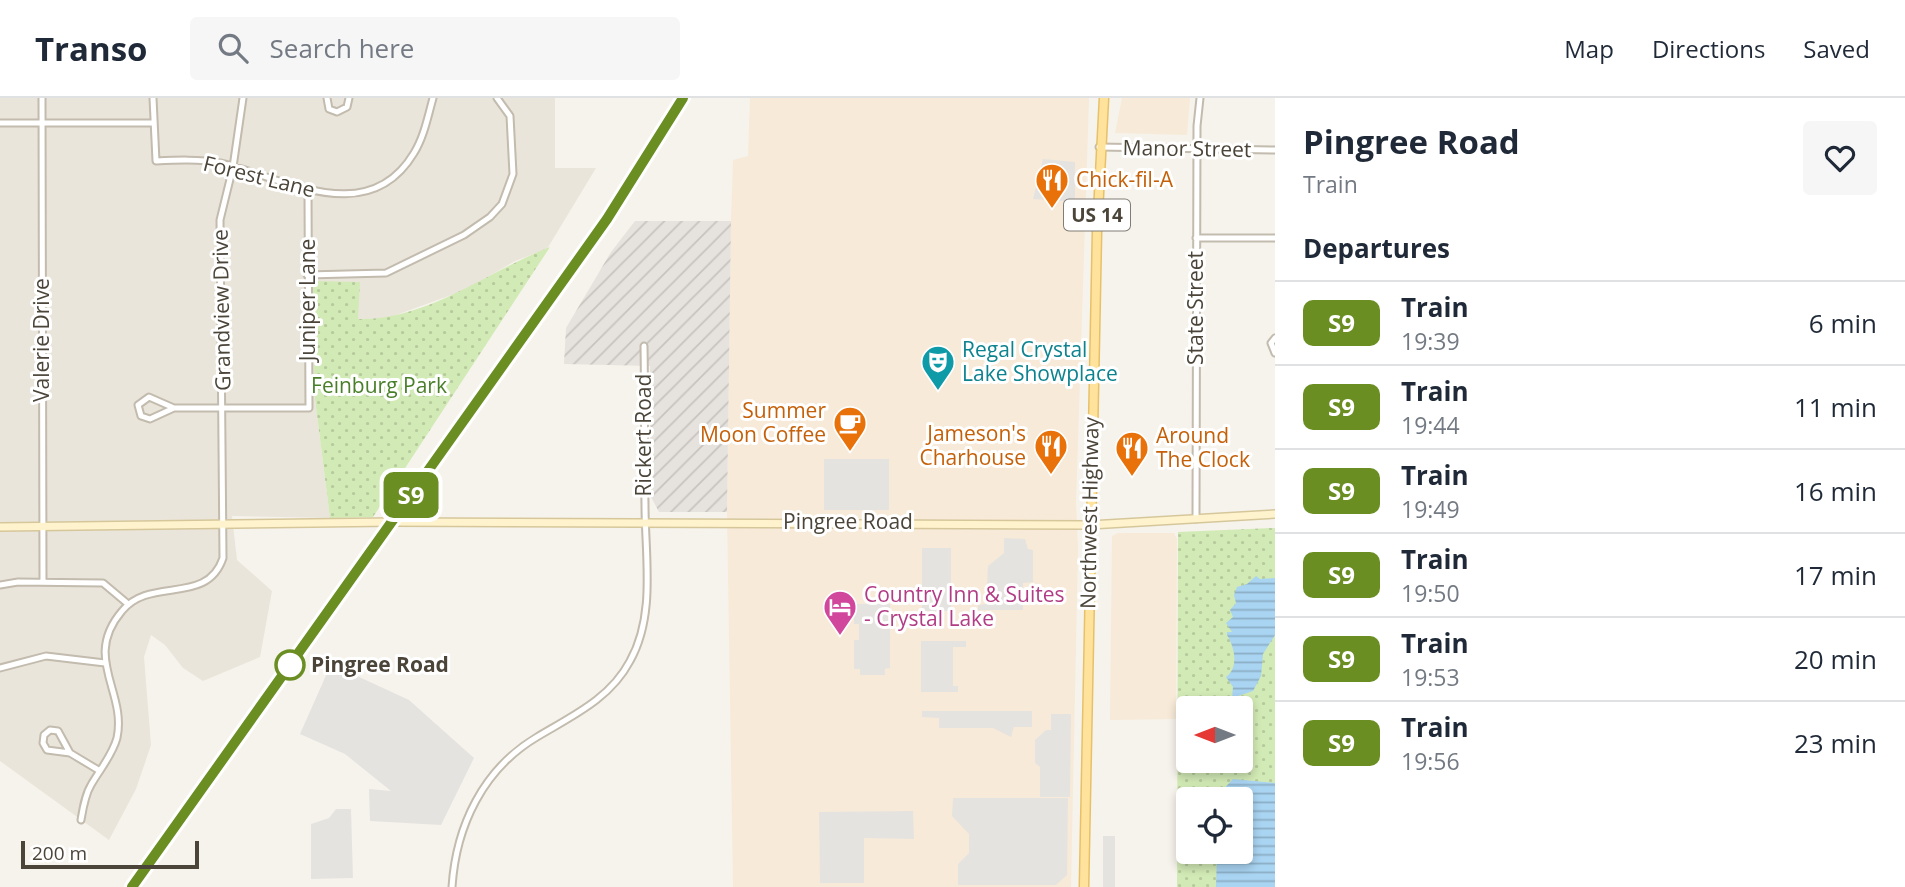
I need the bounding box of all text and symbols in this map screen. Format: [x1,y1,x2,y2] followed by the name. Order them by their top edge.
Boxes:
[190,17,680,80] search box
[35,26,148,71] text: Transo
[214,29,252,67] icon: search
[270,30,414,66] text: Search here
[1564,32,1614,65] text: Map
[1652,32,1765,65] text: Directions
[1803,32,1870,65] text: Saved
[1303,119,1520,164] text: Pingree Road
[1803,121,1877,195] button: heart
[1122,133,1252,163] street label: Manor Street
[200,149,318,203] street label: Forest Lane
[1033,161,1071,210] restaurant icon: Chick-fil-A
[1076,165,1174,193] place label: Chick-fil-A
[1303,168,1358,200] text: Train
[1064,200,1130,230] road number: US 14
[206,229,236,391] street label: Grandview Drive
[1303,230,1450,266] text: Departures
[293,239,321,363] street label: Juniper Lane
[1181,251,1209,365] street label: State Street
[27,278,55,402] street label: Valerie Drive
[1401,289,1469,325] text: Train
[1809,305,1877,341] text: 6 min
[1328,306,1355,339] text: S9
[1401,325,1460,357] text: 19:39
[962,335,1118,387] place label: Regal Crystal Lake Showplace
[919,343,957,392] theatre icon: Regal Crystal Lake Showplace
[311,371,447,399] park label: Feinburg Park
[1401,373,1469,409] text: Train
[629,374,657,496] street label: Rickert Road
[1794,389,1877,425] text: 11 min
[1328,390,1355,423] text: S9
[700,396,826,448] place label: Summer Moon Coffee
[831,404,869,453] cafe icon: Summer Moon Coffee
[1401,409,1460,441] text: 19:44
[1073,416,1105,609] street label: Northwest Highway
[919,419,1026,471] place label: Jameson's Charhouse
[1156,421,1250,473] place label: Around The Clock
[1032,427,1070,476] restaurant icon: Jameson's Charhouse
[1113,429,1151,478] restaurant icon: Around The Clock
[1401,457,1469,493] text: Train
[380,472,443,518] line badge: S9
[1794,473,1877,509] text: 16 min
[1328,474,1355,507] text: S9
[398,478,424,511] text: S9
[1401,493,1460,525] text: 19:49
[783,507,913,535] street label: Pingree Road
[1401,541,1469,577] text: Train
[1794,557,1877,593] text: 17 min
[1328,558,1355,591] text: S9
[1401,577,1460,609] text: 19:50
[864,580,1064,632] place label: Country Inn & Suites - Crystal Lake
[821,588,859,637] hotel icon: Country Inn & Suites - Crystal Lake
[1401,625,1469,661] text: Train
[1794,641,1877,677] text: 20 min
[1328,642,1355,675] text: S9
[275,650,305,680] marker: Pingree Road
[311,650,449,678] place label: Pingree Road
[1401,661,1460,693] text: 19:53
[1176,696,1253,774] north arrow
[1176,696,1253,864] map controls
[1401,709,1469,745] text: Train
[1794,725,1877,761] text: 23 min
[1328,726,1355,759] text: S9
[1401,745,1460,777] text: 19:56
[1176,787,1253,864] button: locate
[21,838,200,870] scale bar
[32,840,87,866] text: 200 m

